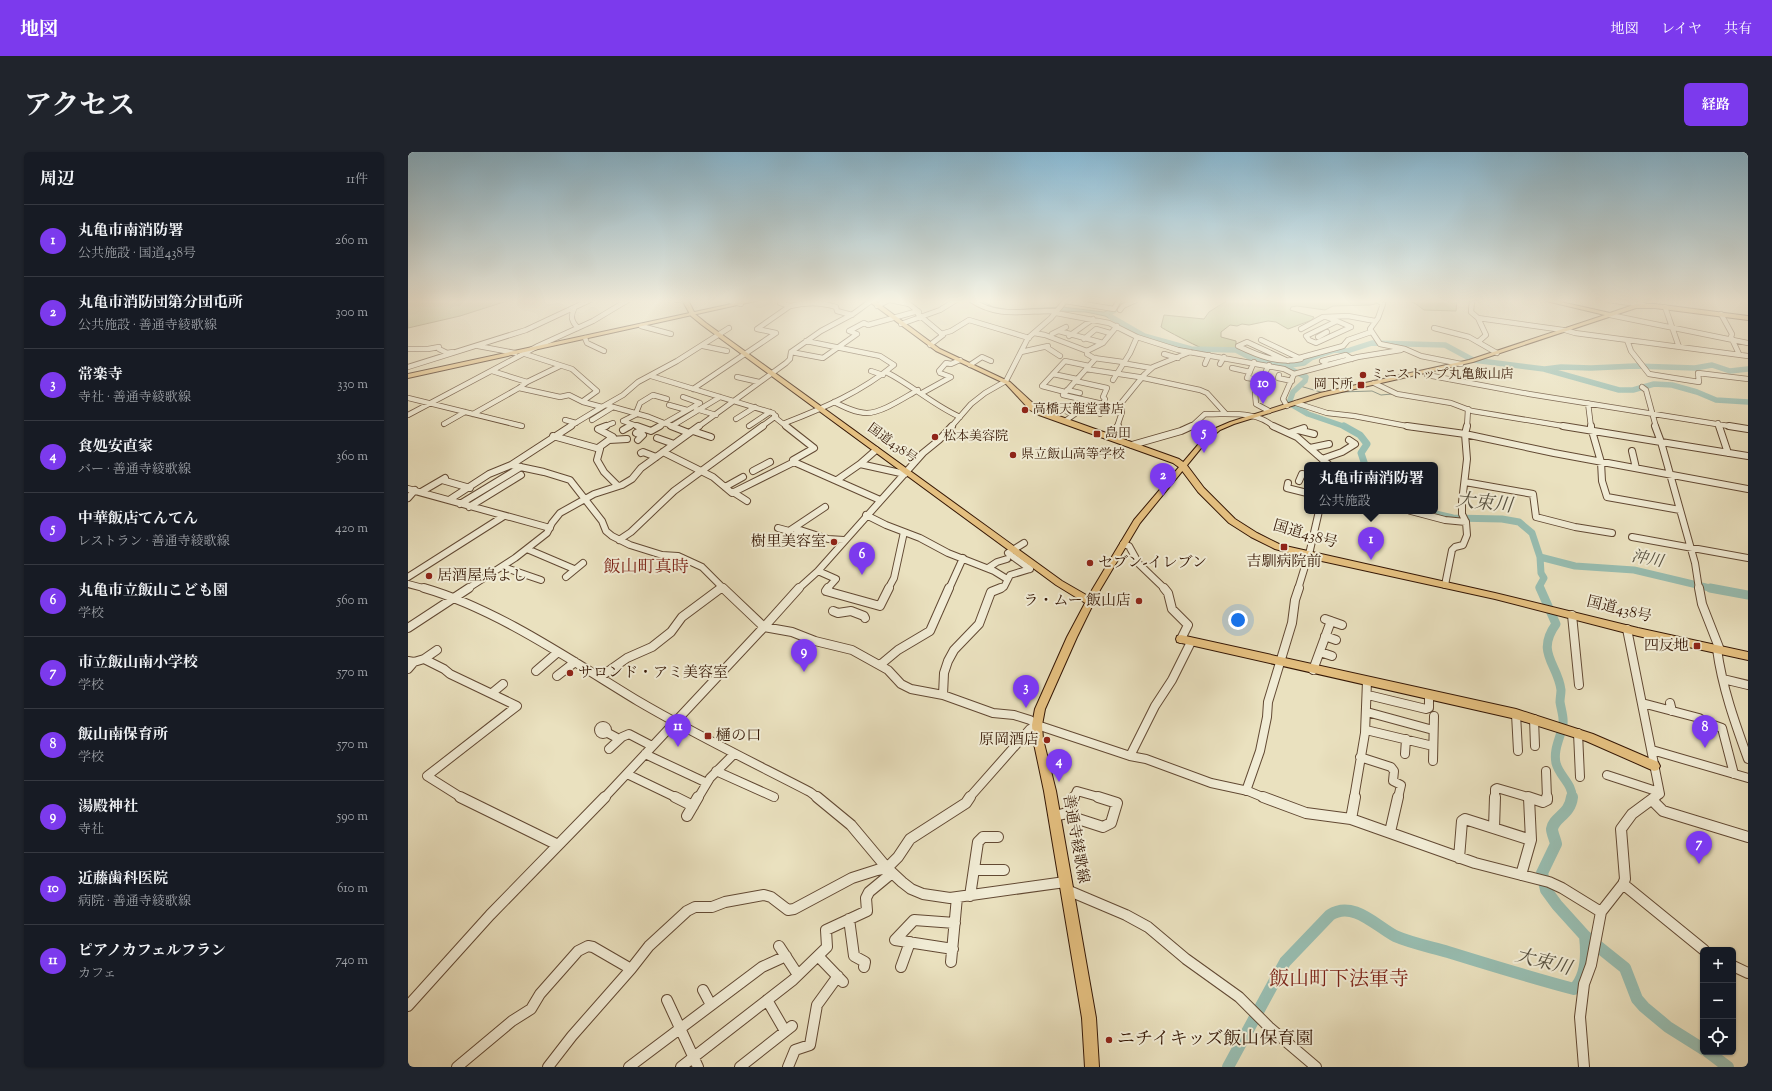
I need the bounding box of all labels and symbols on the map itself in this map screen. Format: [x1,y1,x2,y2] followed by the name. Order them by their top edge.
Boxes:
[1371,366,1514,384] place label: ミニストップ丸亀飯山店
[1358,370,1368,380] marker: ミニストップ丸亀飯山店
[1250,371,1276,404] pin: 10
[1314,376,1353,394] place label: 岡下所
[1356,380,1366,390] marker: 岡下所
[1033,401,1124,419] place label: 高橋天龍堂書店
[1020,405,1030,415] marker: 高橋天龍堂書店
[864,420,920,468] street label: 国道438号
[1191,420,1217,453] pin: 5
[1105,425,1131,443] place label: 島田
[943,428,1008,446] place label: 松本美容院
[1092,429,1102,439] marker: 島田
[930,432,940,442] marker: 松本美容院
[1021,446,1125,464] place label: 県立飯山高等学校
[1008,450,1018,460] marker: 県立飯山高等学校
[1150,463,1176,496] pin: 2
[1454,488,1516,521] water label: 大束川
[1270,516,1340,554] street label: 国道438号
[1358,527,1384,560] pin: 1
[751,532,826,553] place label: 樹里美容室
[829,537,839,547] marker: 樹里美容室
[849,542,875,575] pin: 6
[1279,542,1289,552] marker: 吉馴病院前
[1629,546,1667,575] water label: 沖川
[1246,552,1322,573] place label: 吉馴病院前
[1098,553,1207,574] place label: セブン-イレブン
[604,556,689,580] district label: 飯山町真時
[1085,558,1095,568] marker: セブン-イレブン
[437,566,527,587] place label: 居酒屋鳥よし
[424,571,434,581] marker: 居酒屋鳥よし
[1024,591,1131,612] place label: ラ・ムー 飯山店
[1584,592,1654,628] street label: 国道438号
[1134,596,1144,606] marker: ラ・ムー 飯山店
[1228,610,1248,630] your location
[1644,636,1689,657] place label: 四反地
[791,639,817,672] pin: 9
[1692,641,1702,651] marker: 四反地
[578,663,728,684] place label: サロンド・アミ美容室
[565,668,575,678] marker: サロンド・アミ美容室
[1013,675,1039,708] pin: 3
[665,714,691,747] pin: 11
[1692,715,1718,748] pin: 8
[716,726,761,747] place label: 樋の口
[979,730,1039,751] place label: 原岡酒店
[703,731,713,741] marker: 樋の口
[1042,735,1052,745] marker: 原岡酒店
[1046,749,1072,782] pin: 4
[1057,793,1093,885] street label: 善通寺綾歌線
[1686,831,1712,864] pin: 7
[1512,943,1576,983] water label: 大束川
[1269,966,1409,995] district label: 飯山町下法軍寺
[1117,1027,1313,1053] place label: ニチイキッズ飯山保育園
[1104,1035,1114,1045] marker: ニチイキッズ飯山保育園

